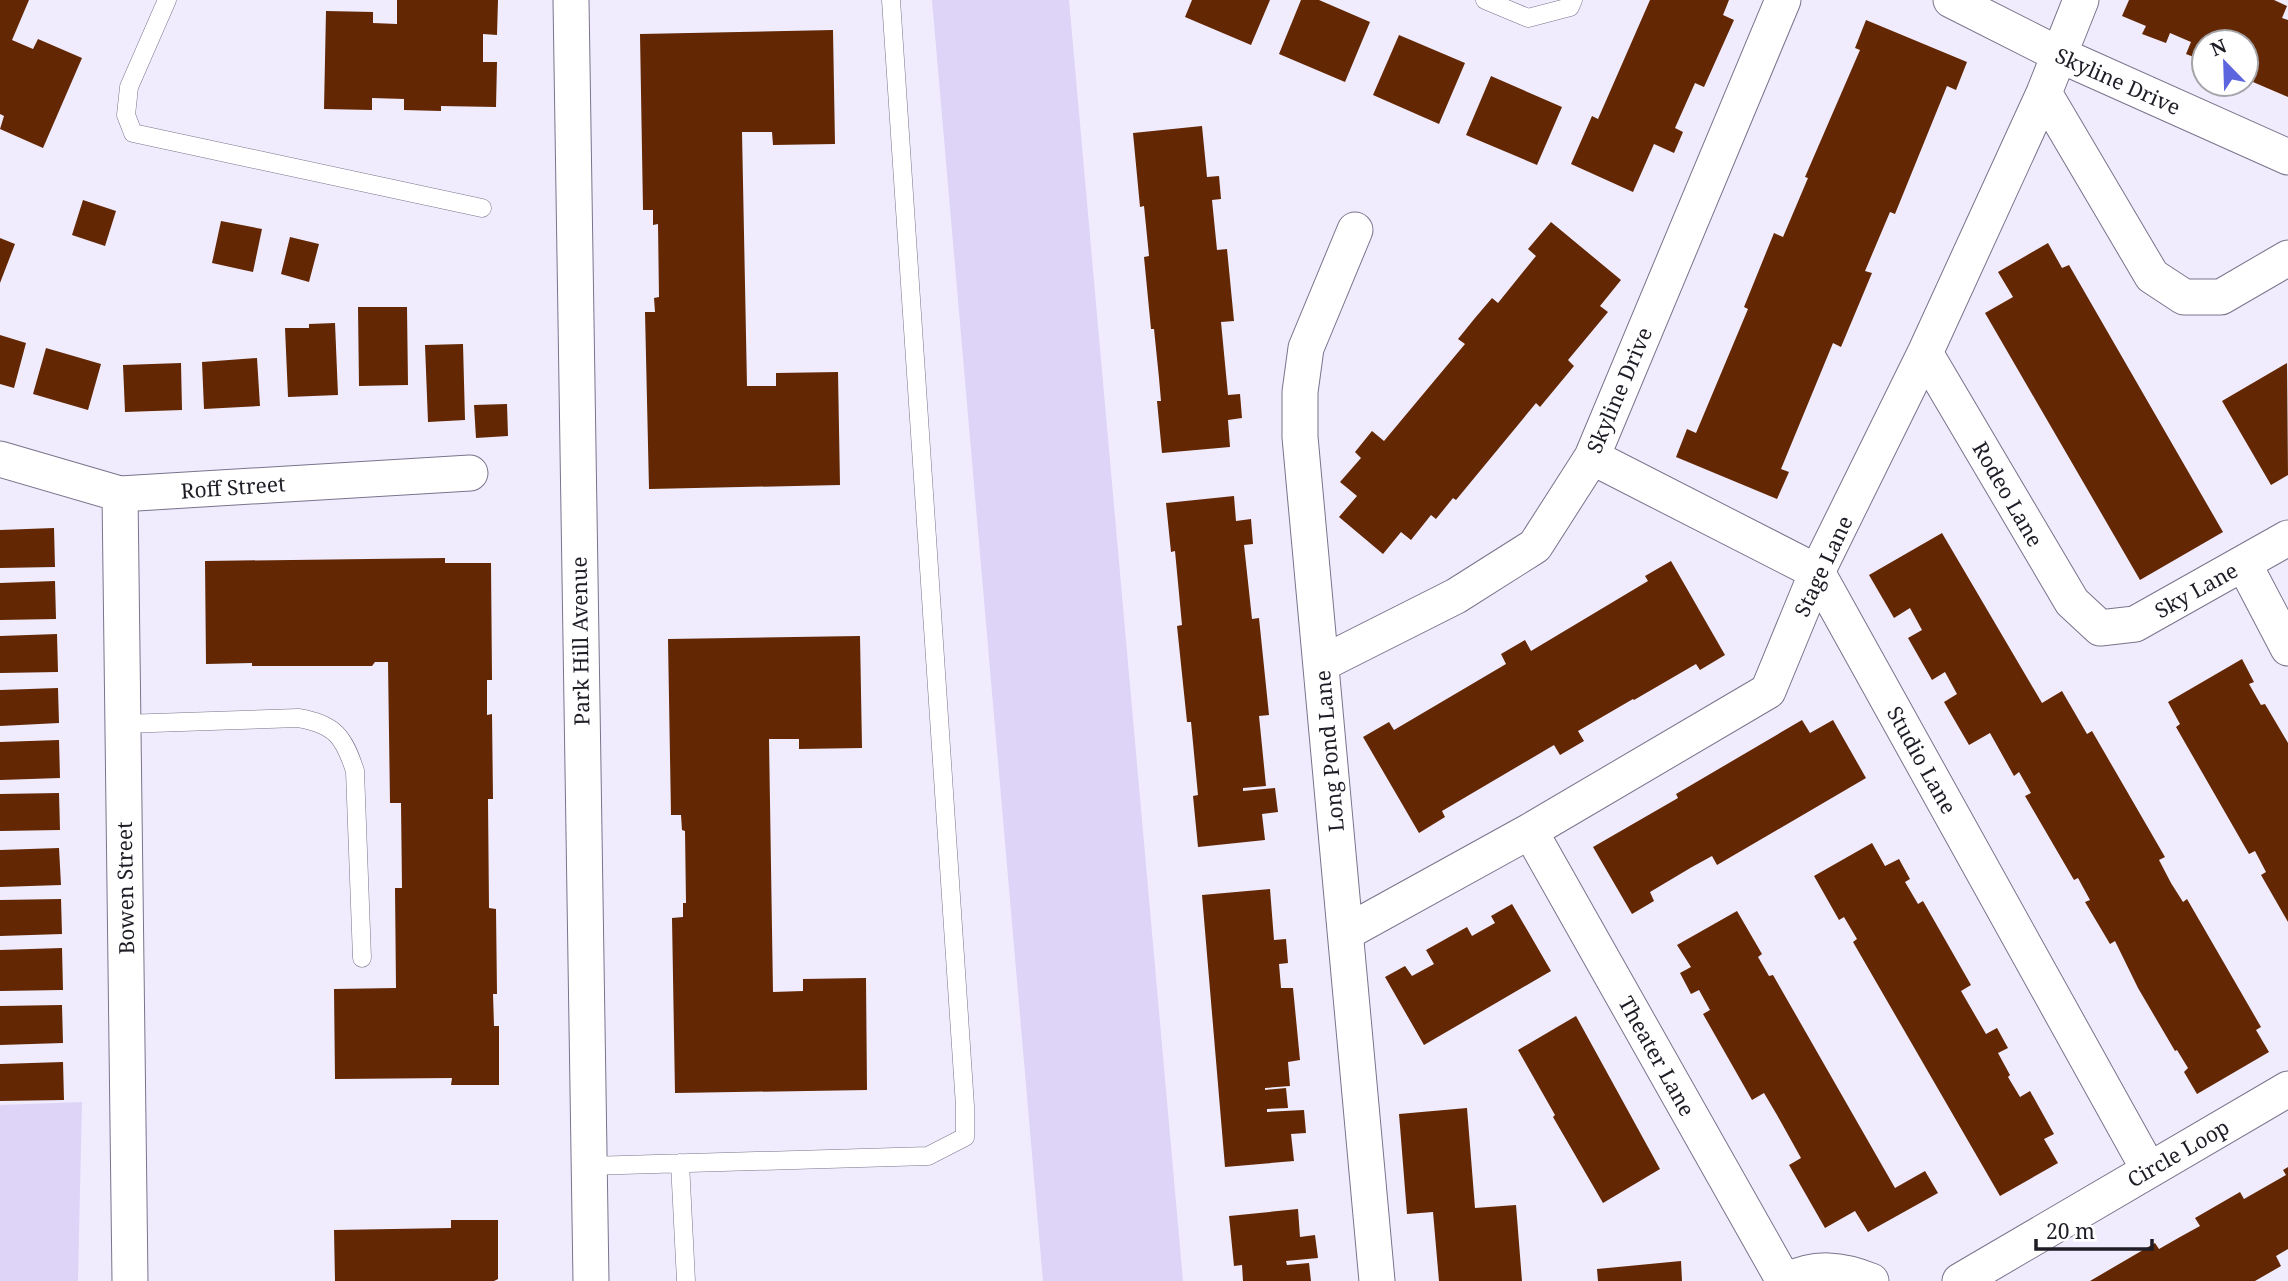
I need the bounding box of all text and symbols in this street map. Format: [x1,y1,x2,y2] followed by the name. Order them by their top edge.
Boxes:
[2190,28,2260,98] north arrow
[2206,32,2230,62] text: N
[2051,41,2185,121] street label: Skyline Drive
[1580,323,1658,457] street label: Skyline Drive
[1967,436,2049,552] street label: Rodeo Lane
[180,469,286,505] street label: Roff Street
[1787,511,1859,621] street label: Stage Lane
[565,556,595,726] street label: Park Hill Avenue
[2150,556,2242,624] street label: Sky Lane
[1308,669,1350,833] street label: Long Pond Lane
[1881,701,1963,819] street label: Studio Lane
[110,821,140,955] street label: Bowen Street
[1613,991,1701,1121] street label: Theater Lane
[2122,1113,2234,1193] street label: Circle Loop
[2036,1208,2152,1252] scale bar
[2046,1217,2095,1245] text: 20 m

